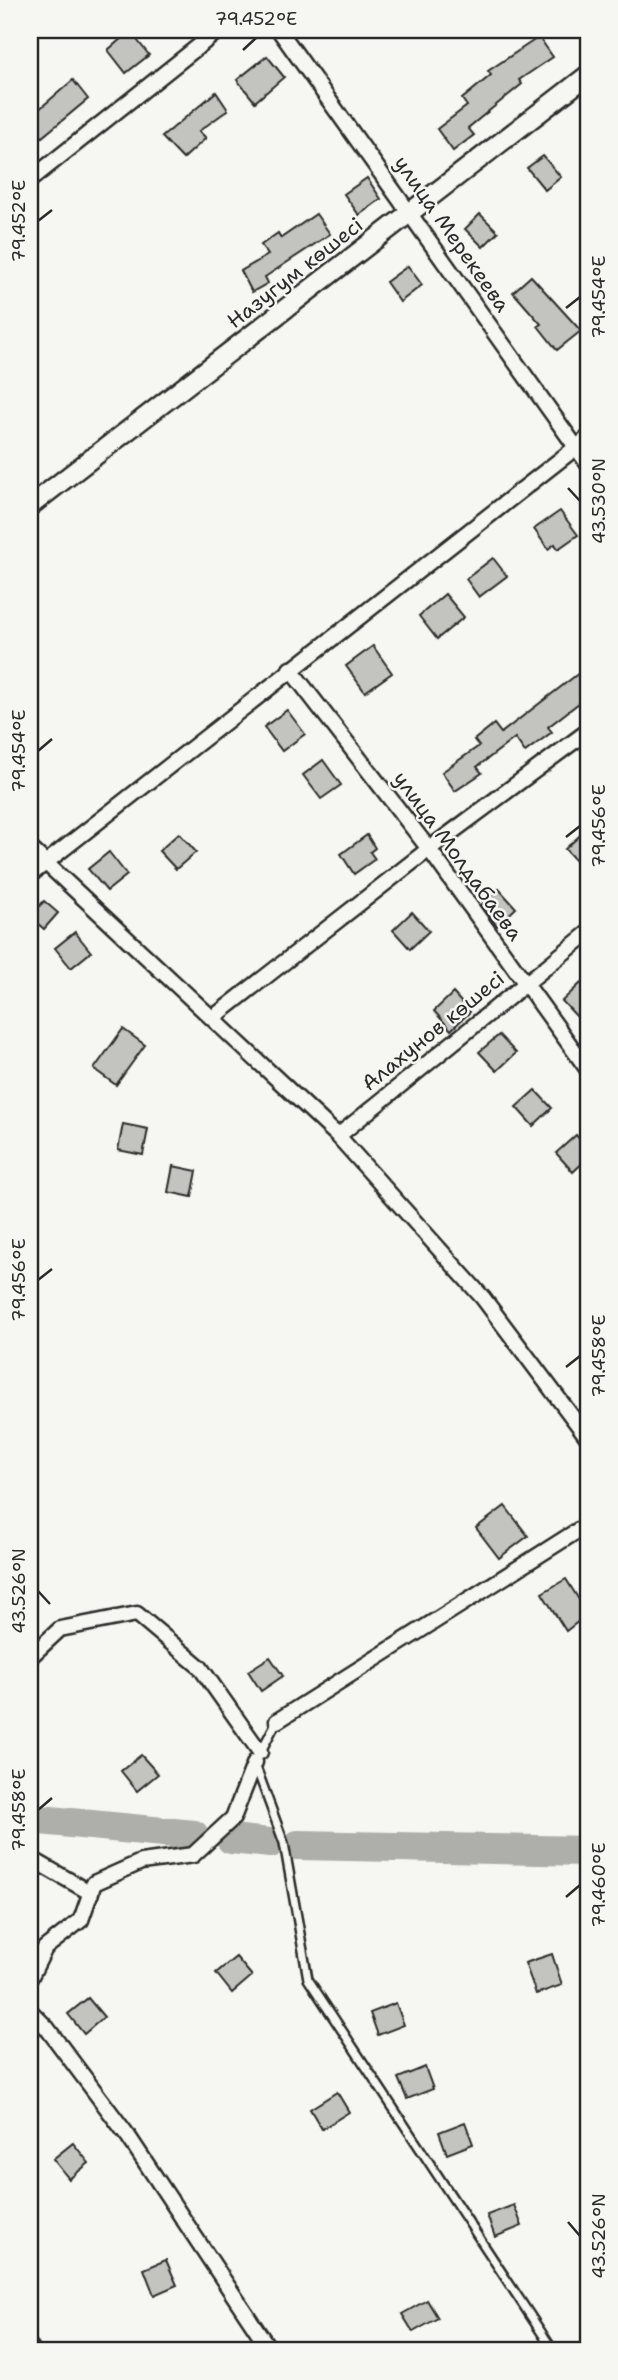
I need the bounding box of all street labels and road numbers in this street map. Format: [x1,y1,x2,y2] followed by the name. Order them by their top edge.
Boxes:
[388,150,516,318] street label: улица Мерекеева
[221,211,369,335] street label: Назугум көшесі
[387,766,529,946] street label: улица Молдабаева
[356,965,510,1097] street label: Алахунов көшесі

